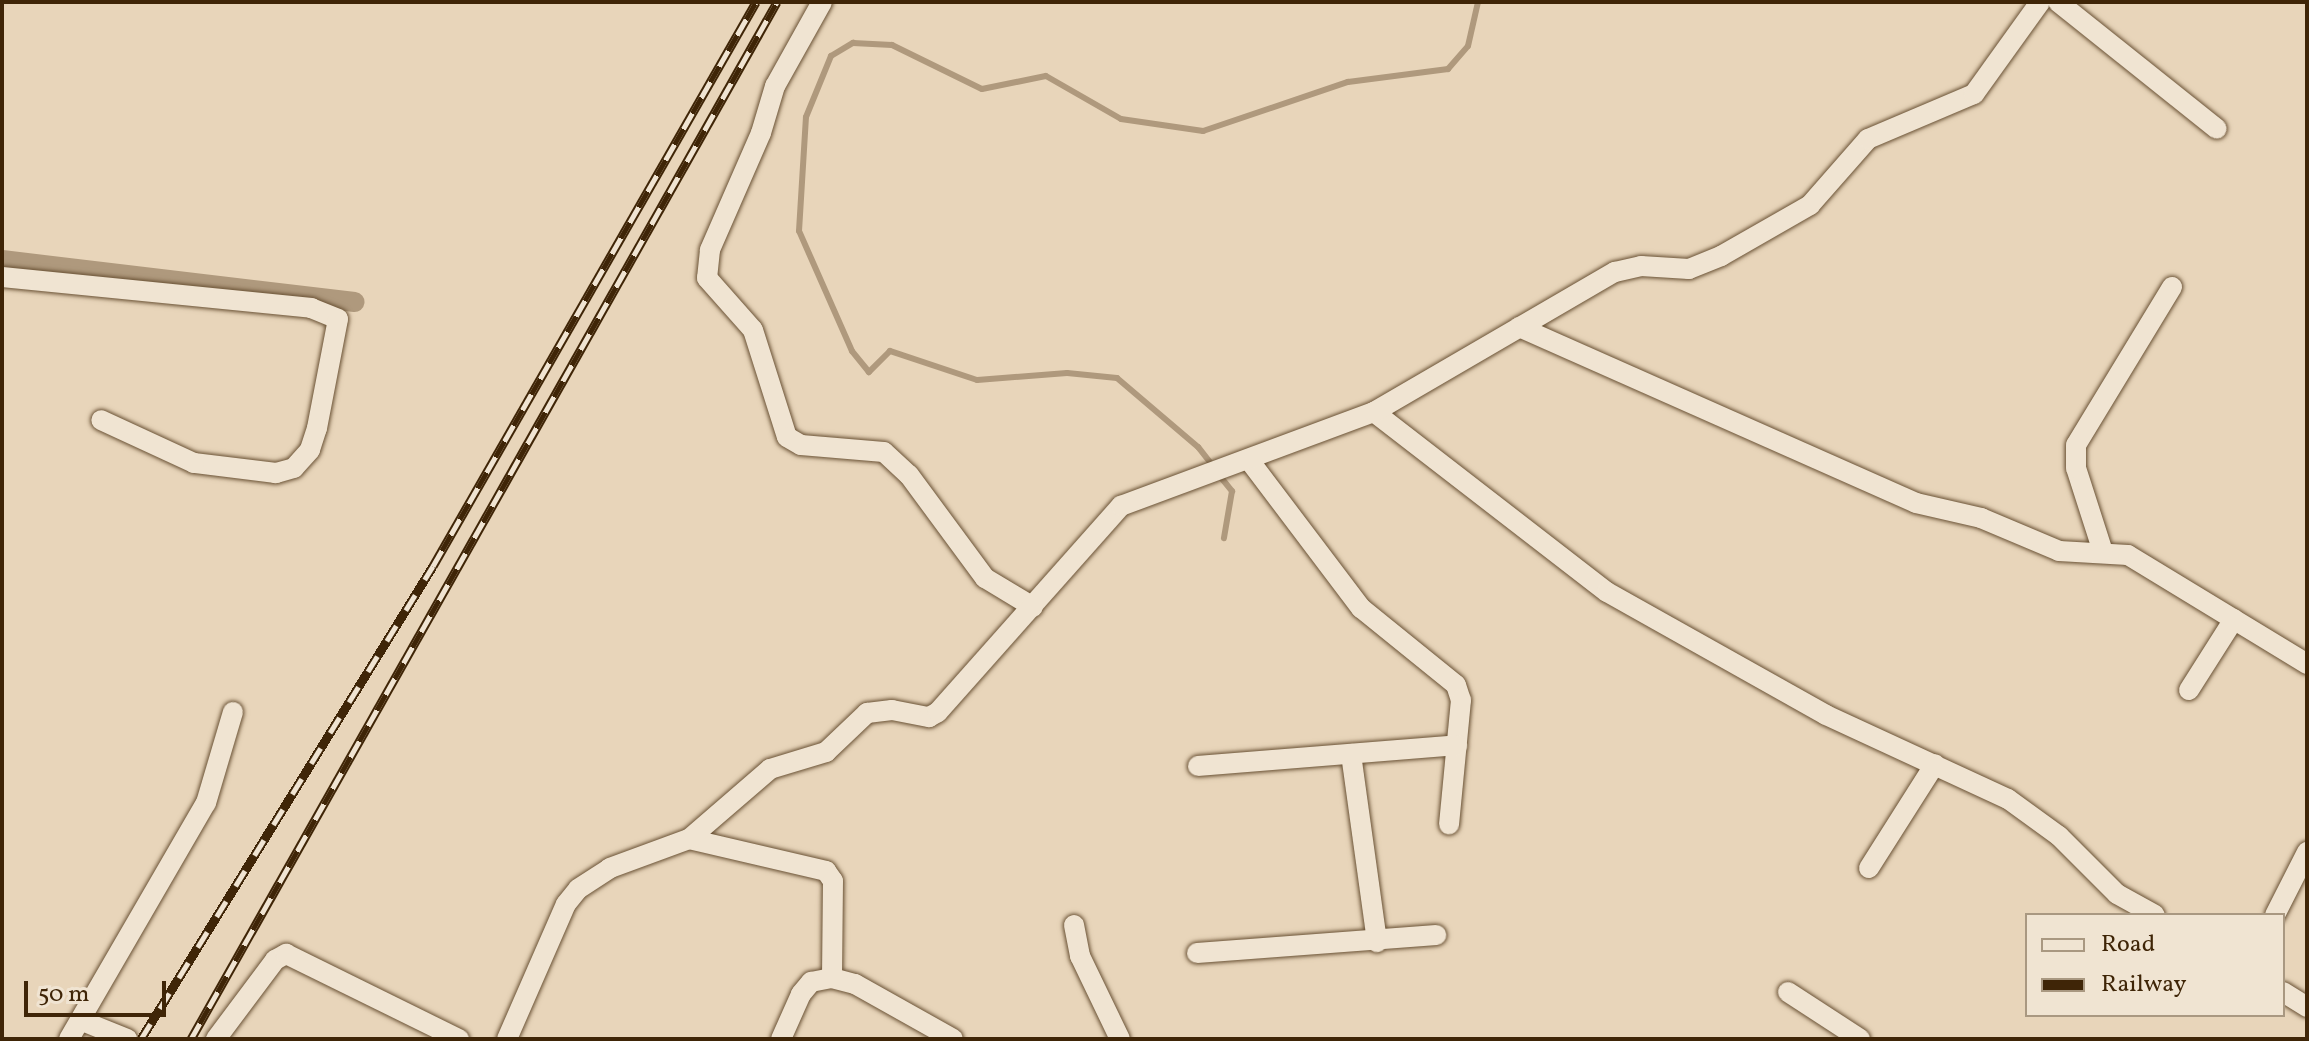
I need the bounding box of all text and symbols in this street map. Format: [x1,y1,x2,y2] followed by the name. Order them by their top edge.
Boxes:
[2025,913,2285,1017] legend
[2101,928,2155,962] text: Road
[28,965,170,1015] scale bar
[2101,968,2187,1002] text: Railway
[38,978,90,1012] text: 50 m

